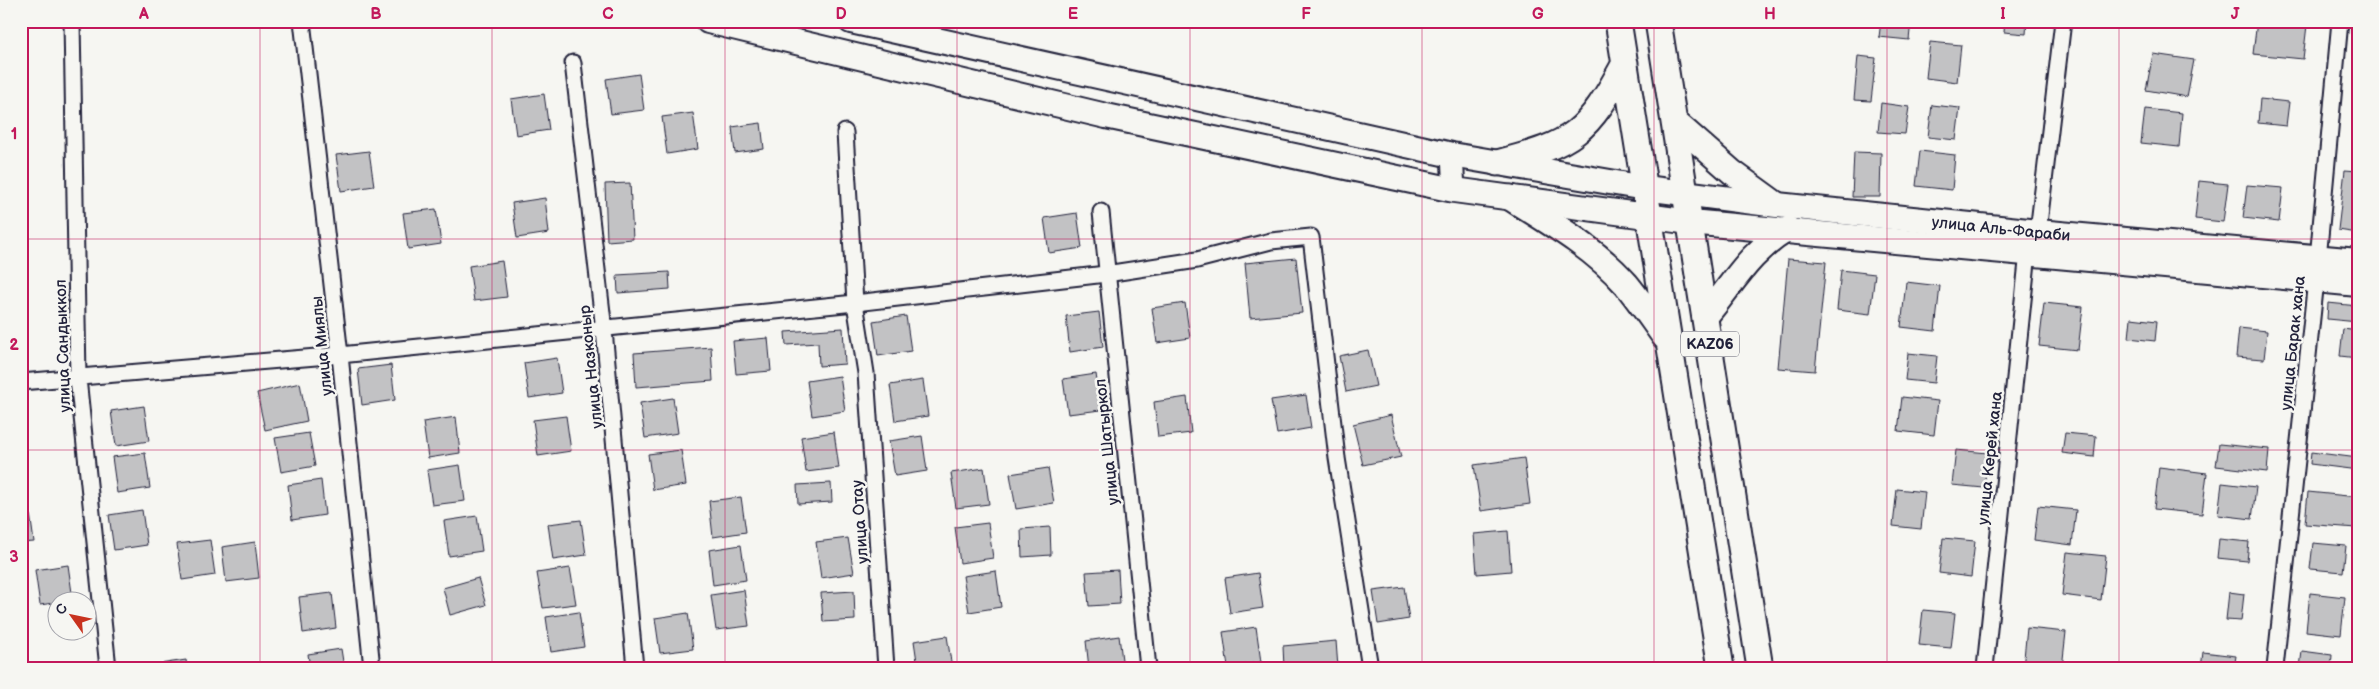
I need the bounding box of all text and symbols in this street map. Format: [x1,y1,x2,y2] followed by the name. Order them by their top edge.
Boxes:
[138,5,149,24] text: A
[370,5,382,24] text: B
[602,5,614,24] text: C
[835,5,847,24] text: D
[1068,5,1078,24] text: E
[1301,5,1311,24] text: F
[1532,5,1544,24] text: G
[1764,5,1776,24] text: H
[2000,5,2006,24] text: I
[2231,5,2240,24] text: J
[11,125,17,144] text: 1
[1931,213,2071,246] street label: улица Аль-Фараби
[2277,274,2310,412] street label: улица Барак хана
[52,279,75,413] street label: улица Сандыккол
[308,295,337,397] street label: улица Миялы
[576,304,607,429] street label: улица Назконыр
[1681,332,1739,356] road number: KАZ06
[9,336,19,355] text: 2
[1091,378,1124,506] street label: улица Шатыркол
[1974,390,2007,526] street label: улица Керей хана
[848,479,873,564] street label: улица Отау
[9,548,19,567] text: 3
[48,592,98,642] north arrow
[52,600,71,618] text: С

